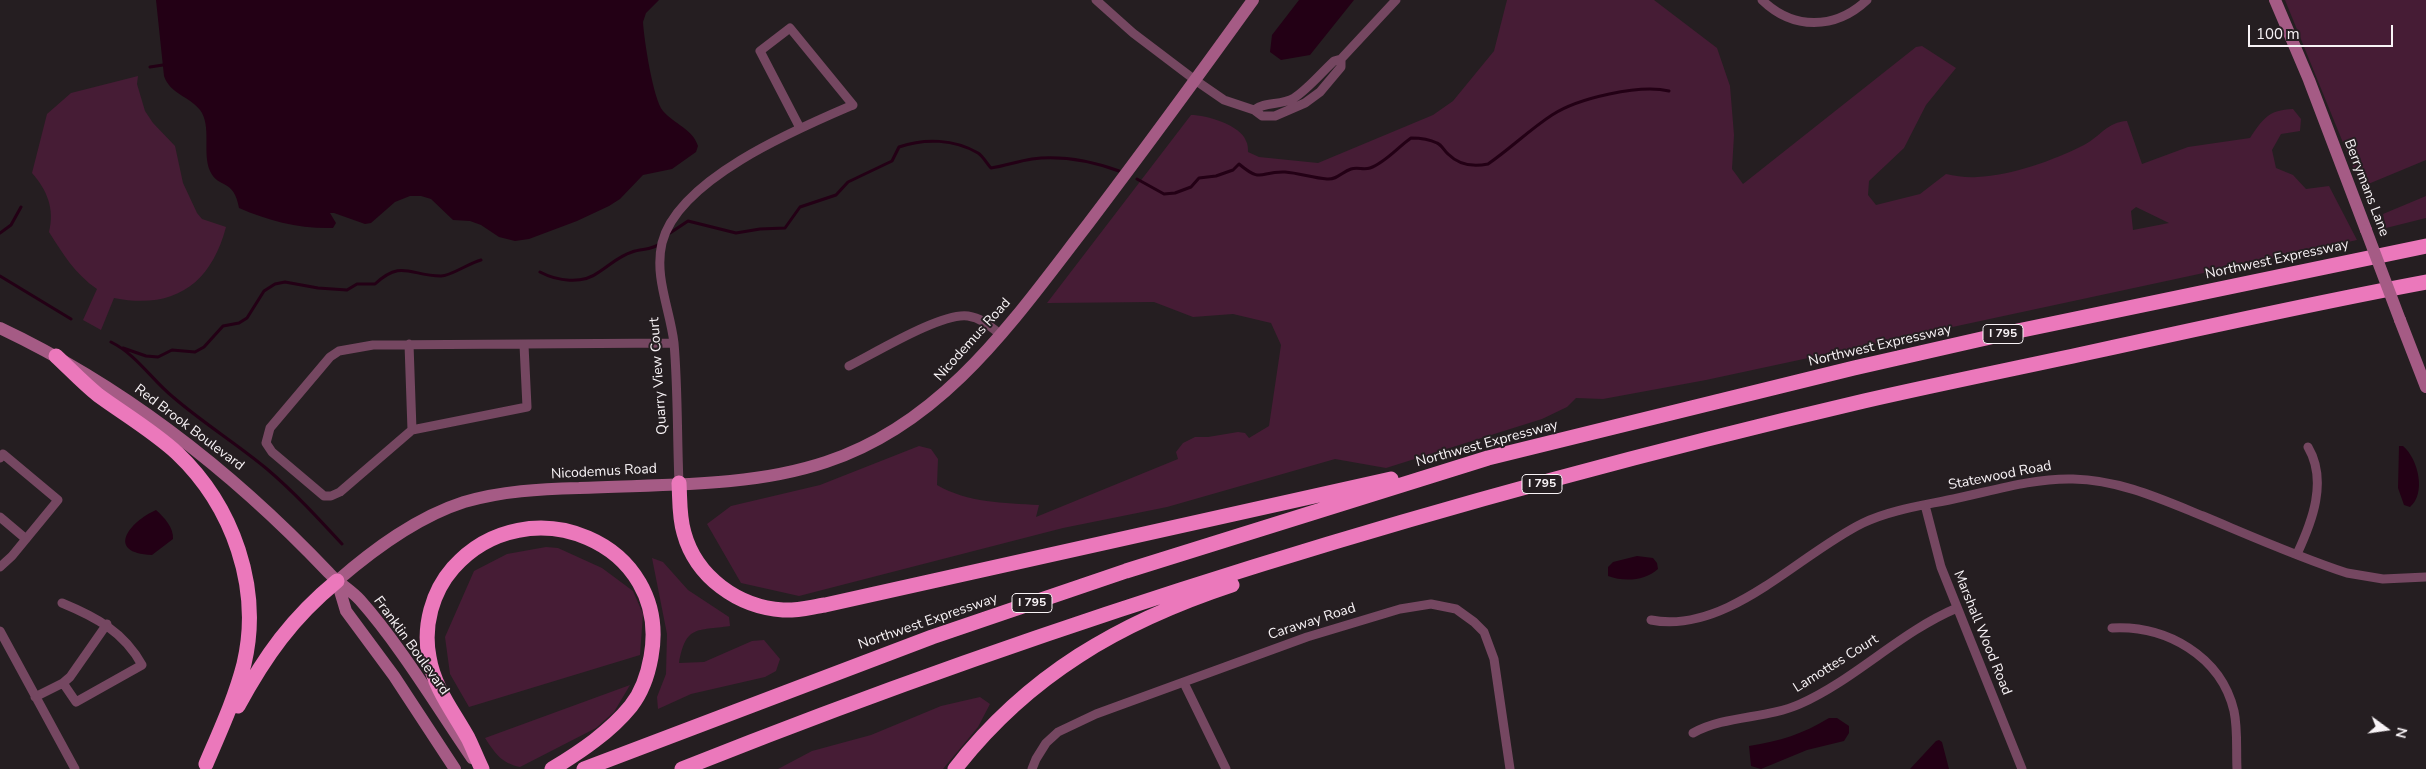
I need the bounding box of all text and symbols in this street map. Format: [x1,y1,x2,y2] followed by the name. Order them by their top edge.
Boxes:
[2251,15,2396,47] scale bar
[2256,24,2300,44] text: 100 m
[2340,137,2392,239] street label: Berrymans Lane
[2204,237,2350,283] street label: Northwest Expressway
[931,295,1015,385] street label: Nicodemus Road
[647,317,671,435] street label: Quarry View Court
[1807,321,1953,371] street label: Northwest Expressway
[1983,324,2023,344] road number: I 795
[131,381,247,475] street label: Red Brook Boulevard
[1414,417,1560,471] street label: Northwest Expressway
[1947,458,2053,494] street label: Statewood Road
[551,461,657,483] street label: Nicodemus Road
[1522,474,1562,494] road number: I 795
[1949,568,2015,698] street label: Marshall Wood Road
[856,590,1000,654] street label: Northwest Expressway
[370,593,452,699] street label: Franklin Boulevard
[1012,594,1052,612] road number: I 795
[1266,600,1358,644] street label: Caraway Road
[1790,631,1882,697] street label: Lamottes Court
[2361,704,2411,754] north arrow
[2391,725,2412,740] text: N

